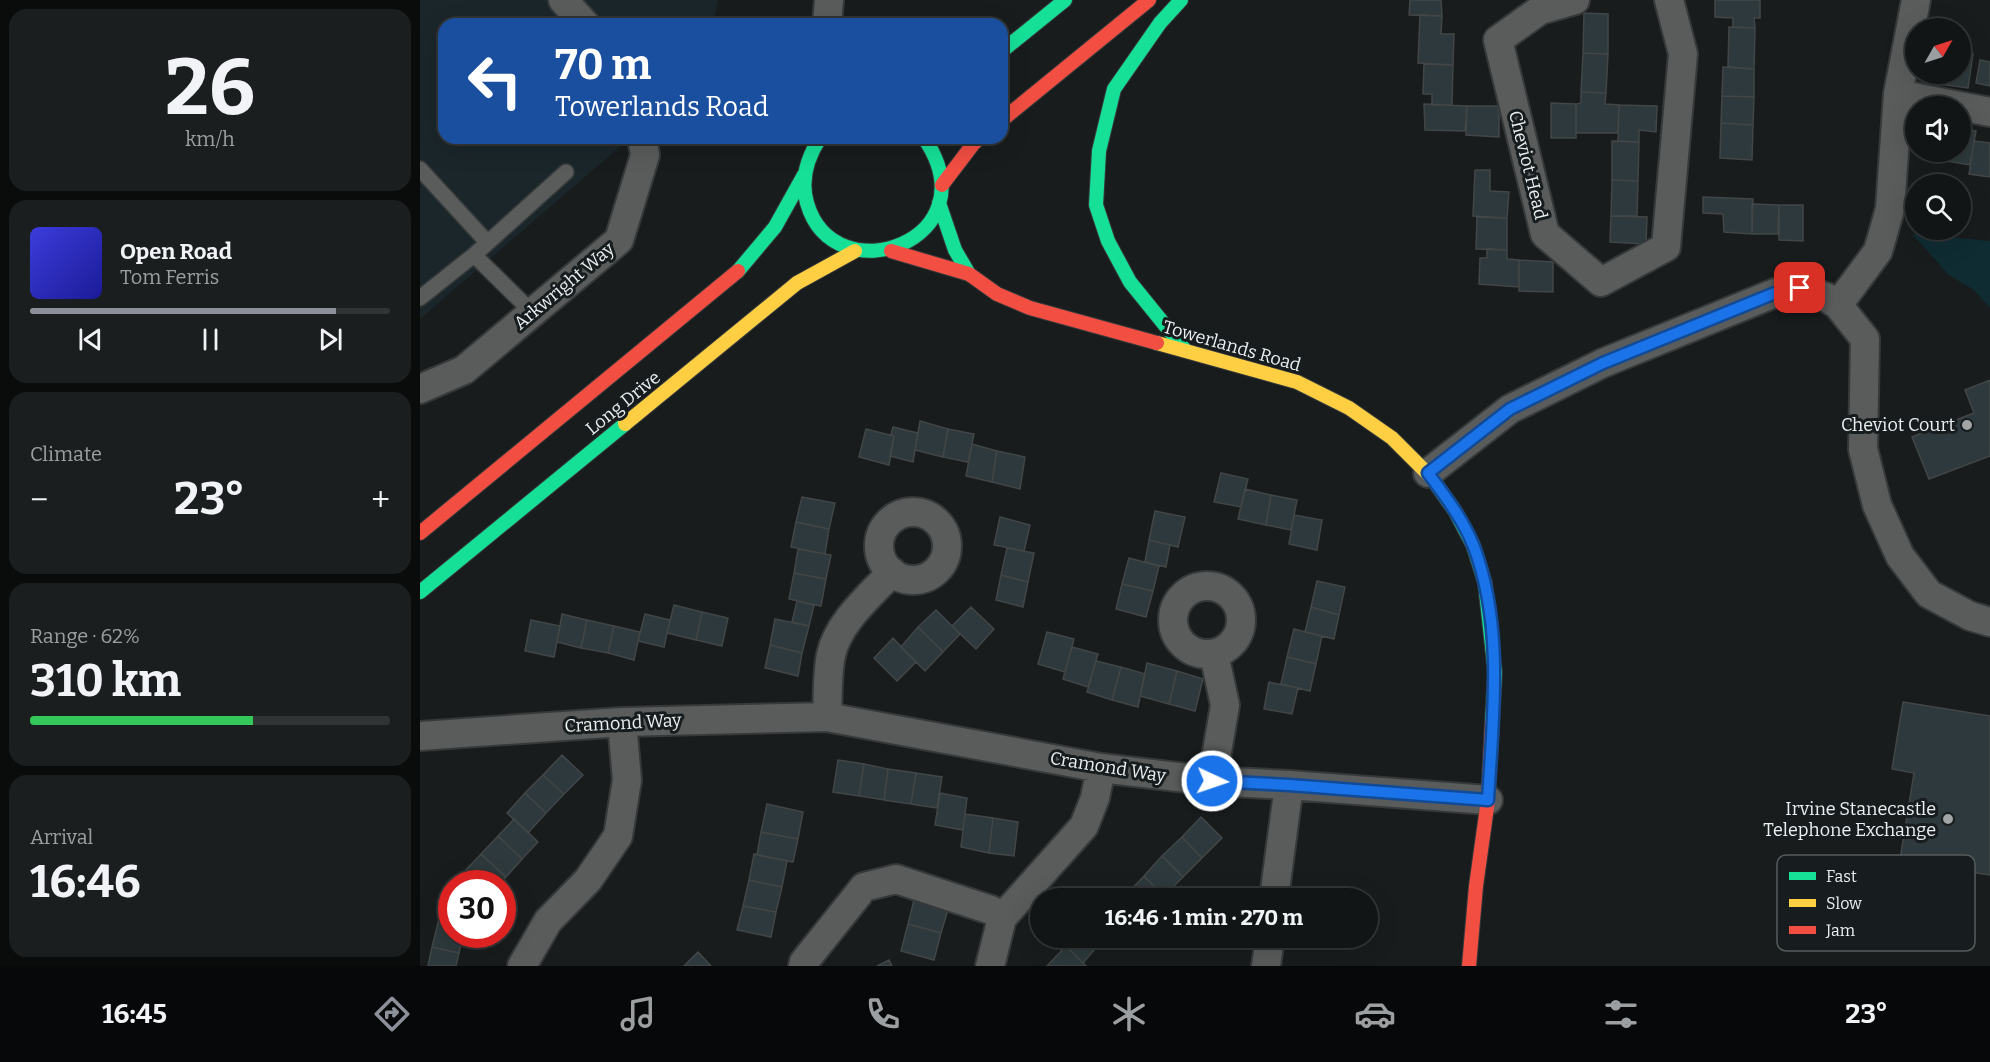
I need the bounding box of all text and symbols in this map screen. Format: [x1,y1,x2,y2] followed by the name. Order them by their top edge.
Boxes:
[1905,18,1971,84] north arrow
[1905,18,1971,240] map controls
[555,40,651,90] text: 70 m
[165,41,255,135] text: 26
[456,42,534,120] icon: left
[555,91,769,123] text: Towerlands Road
[1905,96,1971,162] button: sound
[1504,108,1552,222] street label: Cheviot Head
[185,127,235,151] text: km/h
[1905,174,1971,240] button: search
[509,237,619,334] street label: Arkwright Way
[120,238,232,265] text: Open Road
[1774,262,1825,313] pin
[120,265,219,289] text: Tom Ferris
[1783,271,1816,304] icon: arrive
[1160,316,1304,376] street label: Towerlands Road
[74,323,107,356] icon: previous
[194,323,227,356] icon: pause
[314,323,347,356] icon: next
[581,366,665,440] street label: Long Drive
[1841,414,1955,436] place label: Cheviot Court
[1960,418,1974,432] marker: Cheviot Court
[30,442,102,466] text: Climate
[174,472,245,526] text: 23°
[30,480,48,520] text: −
[371,480,390,520] text: +
[30,624,140,648] text: Range · 62%
[30,654,181,708] text: 310 km
[564,709,683,737] street label: Cramond Way
[1048,747,1168,787] street label: Cramond Way
[1180,749,1244,813] position arrow
[1763,798,1936,841] place label: Irvine Stanecastle Telephone Exchange
[1941,812,1955,826] marker: Irvine Stanecastle Telephone Exchange
[30,825,93,849] text: Arrival
[30,855,141,909] text: 16:46
[1777,855,1975,951] legend
[1826,867,1857,886] text: Fast
[438,870,516,948] speed limit sign: 30
[1826,894,1862,913] text: Slow
[1105,904,1303,931] text: 16:46 · 1 min · 270 m
[1825,921,1855,940] text: Jam
[371,993,413,1035] icon: directions
[617,993,659,1035] icon: music
[862,993,904,1035] icon: phone
[1108,993,1150,1035] icon: climate
[1354,993,1396,1035] icon: car
[1600,993,1642,1035] icon: filters
[102,998,167,1030] text: 16:45
[1845,998,1888,1030] text: 23°

